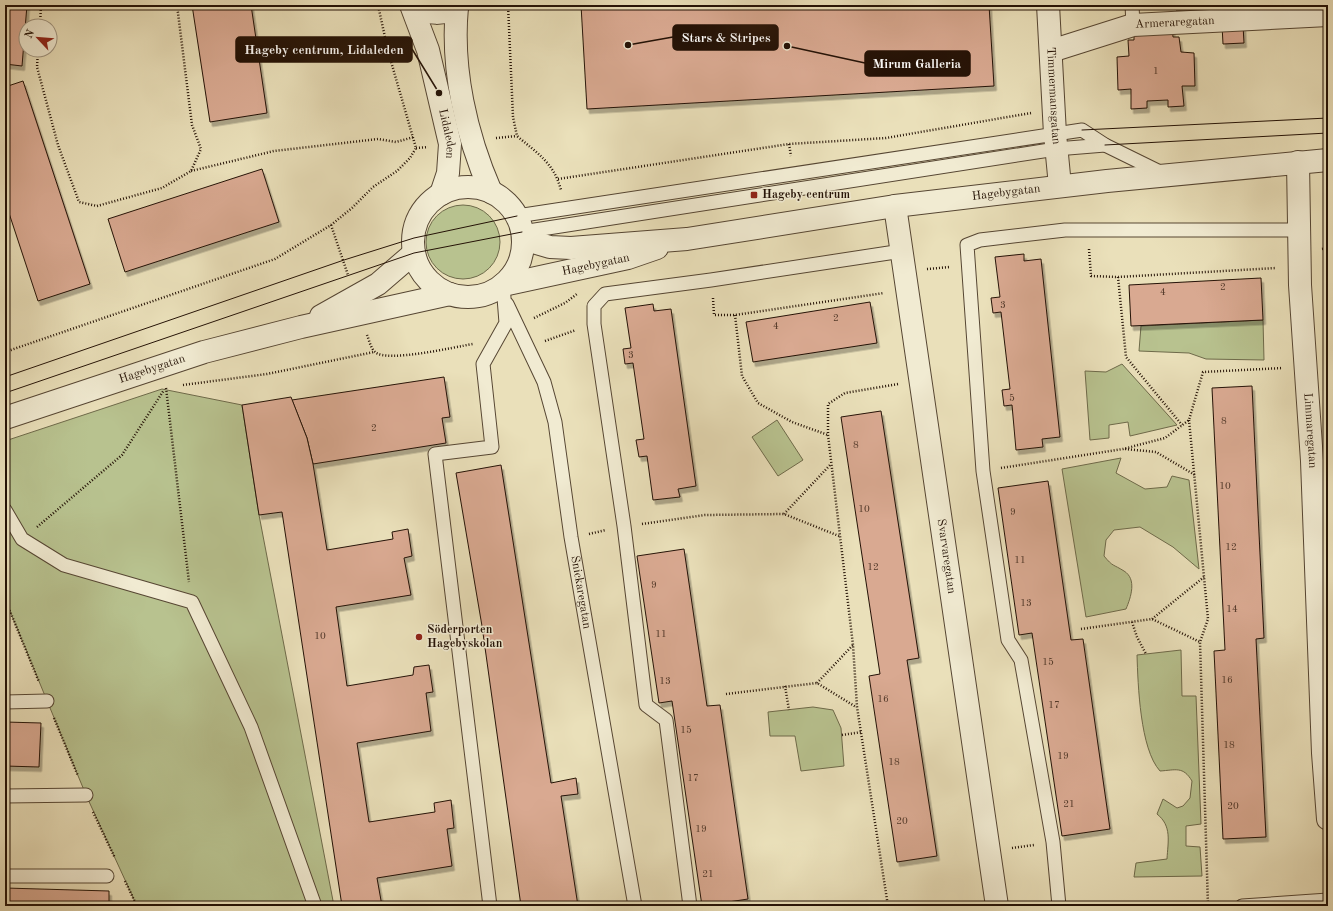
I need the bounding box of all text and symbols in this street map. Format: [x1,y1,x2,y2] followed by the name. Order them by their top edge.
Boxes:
[1135,15,1215,31] street label: Armeraregatan
[18,18,58,58] north arrow
[673,25,778,50] callout: Stars & Stripes
[24,28,37,40] text: N
[681,32,771,45] text: Stars & Stripes
[236,37,412,62] callout: Hageby centrum, Lidaleden
[244,44,404,57] text: Hageby centrum, Lidaleden
[1044,47,1062,146] street label: Timmermansgatan
[865,51,970,76] callout: Mirum Galleria
[873,58,962,71] text: Mirum Galleria
[1153,66,1159,76] house number: 1
[436,108,456,160] street label: Lidaleden
[971,183,1042,203] street label: Hagebygatan
[762,189,850,201] place label: Hageby centrum
[749,190,759,200] marker: Hageby centrum
[561,252,631,278] street label: Hagebygatan
[1220,282,1226,292] house number: 2
[1160,287,1166,297] house number: 4
[1000,300,1006,310] house number: 3
[833,313,839,323] house number: 2
[773,321,779,331] house number: 4
[628,350,634,360] house number: 3
[117,352,187,386] street label: Hagebygatan
[1301,392,1318,469] street label: Limmaregatan
[1009,393,1015,403] house number: 5
[1221,416,1227,426] house number: 8
[371,423,377,433] house number: 2
[853,440,859,450] house number: 8
[1219,481,1231,491] house number: 10
[858,504,870,514] house number: 10
[1010,507,1016,517] house number: 9
[935,518,958,595] street label: Svarvaregatan
[1225,542,1237,552] house number: 12
[568,555,593,630] street label: Snickaregatan
[1014,555,1026,565] house number: 11
[867,562,879,572] house number: 12
[651,580,657,590] house number: 9
[1020,598,1032,608] house number: 13
[1226,604,1238,614] house number: 14
[427,624,503,650] place label: Söderporten Hagebyskolan
[655,629,667,639] house number: 11
[314,631,326,641] house number: 10
[414,632,424,642] marker: Söderporten Hagebyskolan
[1042,657,1054,667] house number: 15
[1221,675,1233,685] house number: 16
[659,676,671,686] house number: 13
[877,694,889,704] house number: 16
[1048,700,1060,710] house number: 17
[680,725,692,735] house number: 15
[1223,740,1235,750] house number: 18
[1057,751,1069,761] house number: 19
[888,757,900,767] house number: 18
[687,773,699,783] house number: 17
[1063,799,1075,809] house number: 21
[1227,801,1239,811] house number: 20
[896,816,908,826] house number: 20
[695,824,707,834] house number: 19
[702,869,714,879] house number: 21

